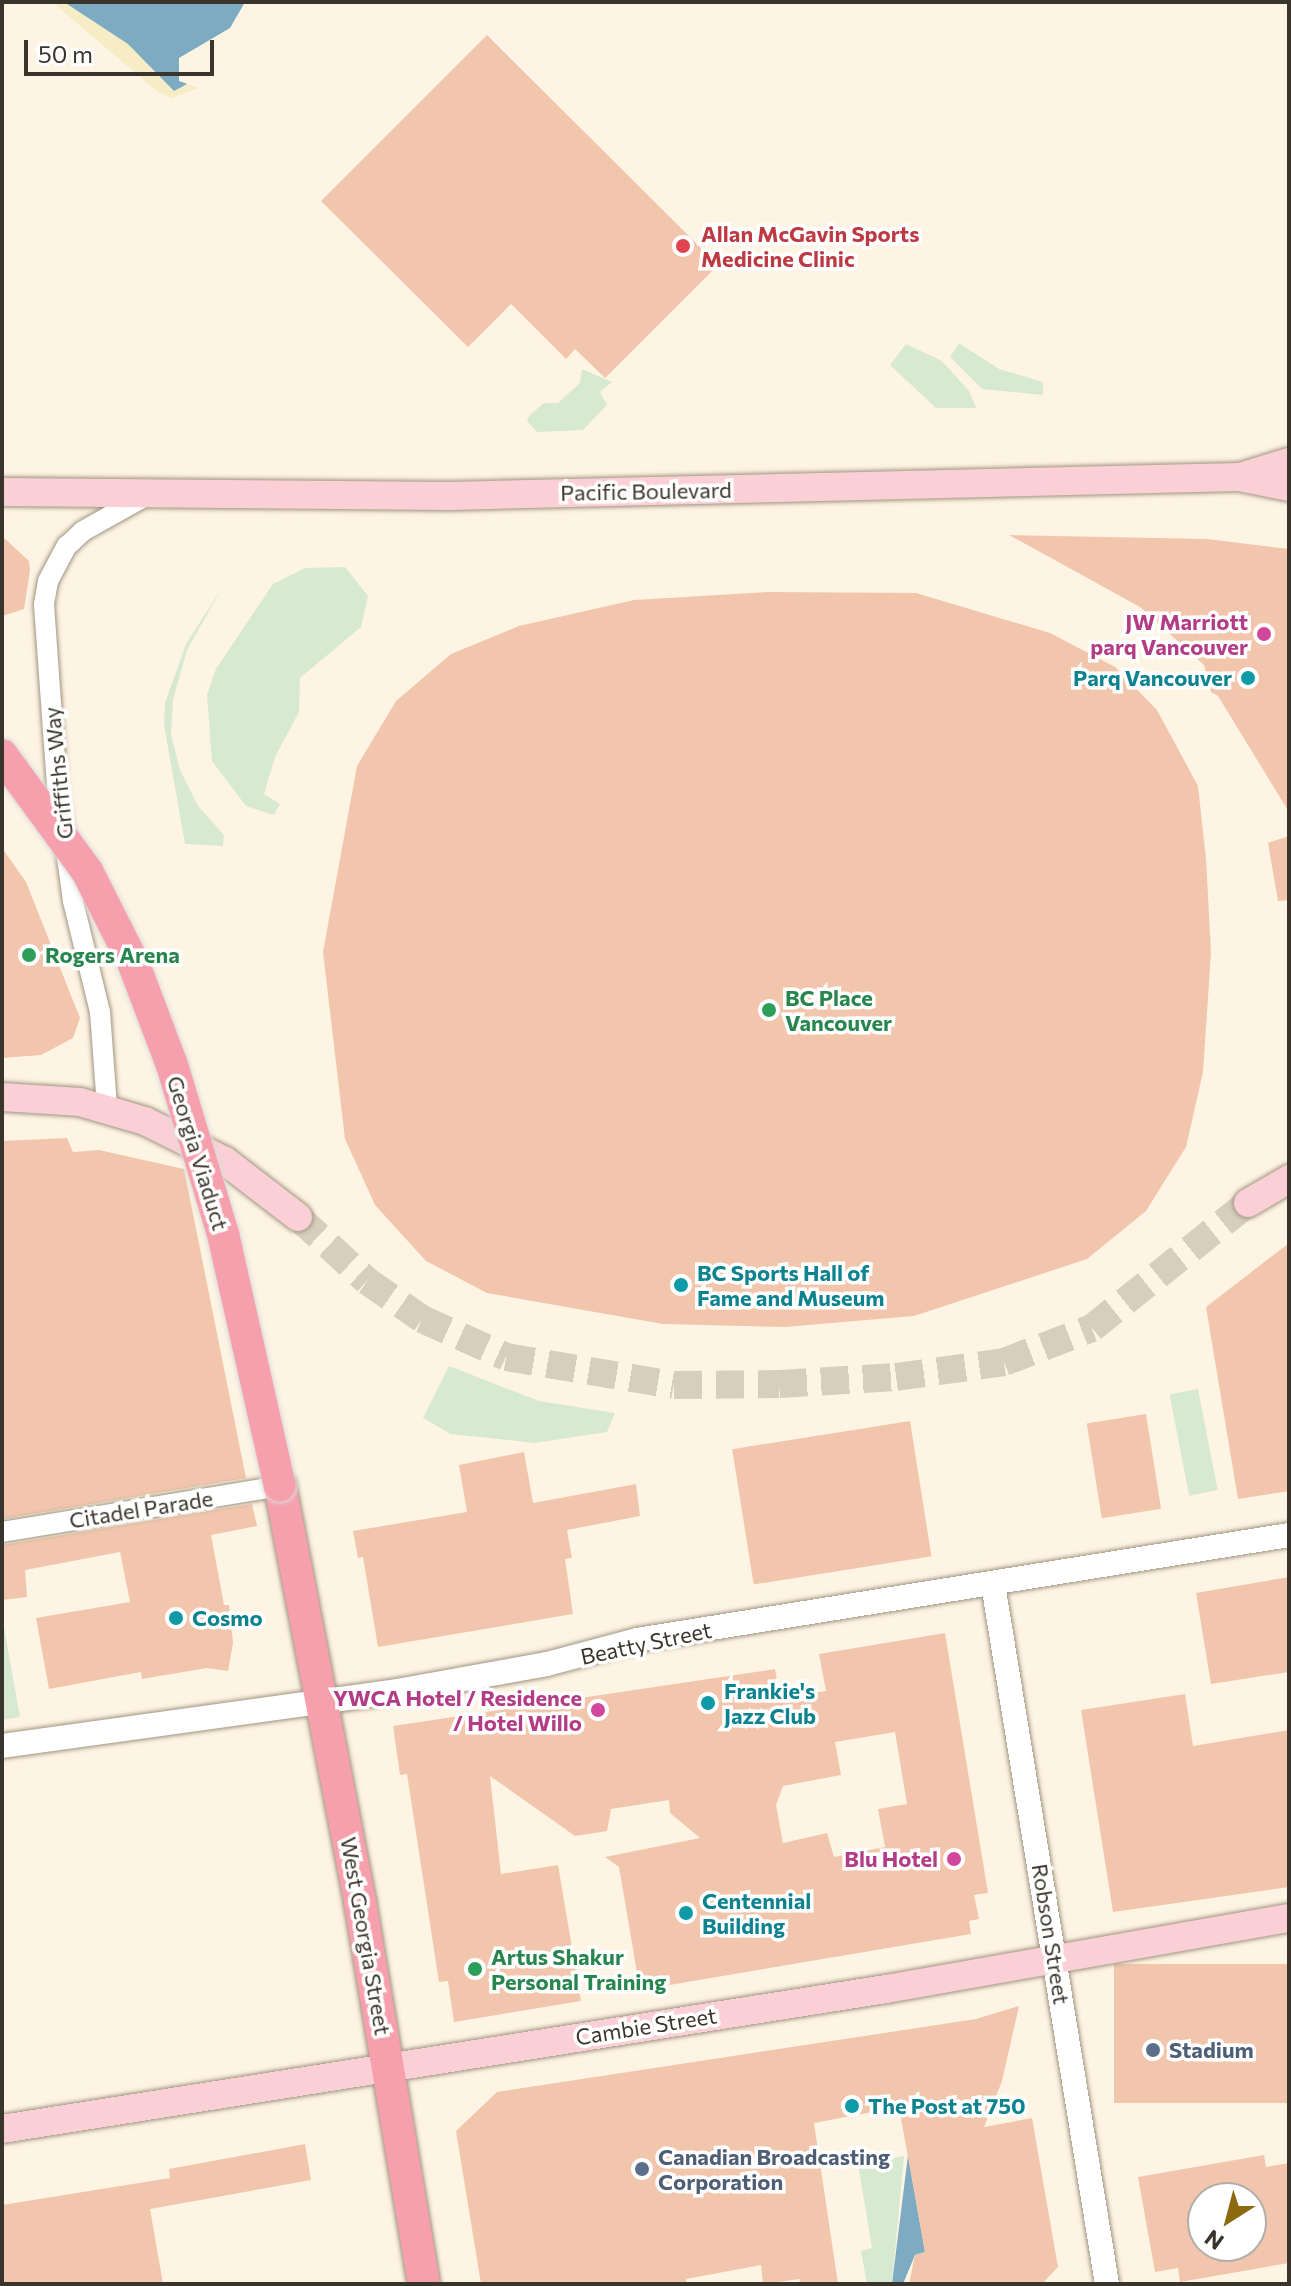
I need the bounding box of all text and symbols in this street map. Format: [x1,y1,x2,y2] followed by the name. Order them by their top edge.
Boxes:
[28,24,218,74] scale bar
[38,39,93,68] text: 50 m
[701,220,919,272] place label: Allan McGavin Sports Medicine Clinic
[672,235,694,257] marker: Allan McGavin Sports Medicine Clinic
[560,476,732,506] street label: Pacific Boulevard
[1090,608,1248,660] place label: JW Marriott parq Vancouver
[1255,625,1273,643] marker: JW Marriott parq Vancouver
[1073,665,1232,691] place label: Parq Vancouver
[1239,669,1257,687] marker: Parq Vancouver
[38,706,78,840] street label: Griffiths Way
[45,942,180,968] place label: Rogers Arena
[20,946,38,964] marker: Rogers Arena
[785,984,892,1036] place label: BC Place Vancouver
[760,1001,778,1019] marker: BC Place Vancouver
[162,1073,234,1233] street label: Georgia Viaduct
[697,1259,884,1310] place label: BC Sports Hall of Fame and Museum
[672,1276,690,1294] marker: BC Sports Hall of Fame and Museum
[67,1485,215,1533] street label: Citadel Parade
[192,1605,263,1631] place label: Cosmo
[167,1609,185,1627] marker: Cosmo
[578,1616,714,1670] street label: Beatty Street
[724,1677,816,1728] place label: Frankie's Jazz Club
[333,1684,582,1736] place label: YWCA Hotel / Residence / Hotel Willo
[699,1694,717,1712] marker: Frankie's Jazz Club
[589,1701,607,1719] marker: YWCA Hotel / Residence / Hotel Willo
[336,1835,396,2037] street label: West Georgia Street
[844,1846,938,1872] place label: Blu Hotel
[945,1850,963,1868] marker: Blu Hotel
[1027,1862,1075,2006] street label: Robson Street
[702,1887,811,1938] place label: Centennial Building
[677,1904,695,1922] marker: Centennial Building
[491,1943,666,1994] place label: Artus Shakur Personal Training
[466,1960,484,1978] marker: Artus Shakur Personal Training
[574,2002,718,2050] street label: Cambie Street
[1169,2037,1254,2063] place label: Stadium
[1144,2041,1162,2059] marker: Stadium
[868,2093,1026,2119] place label: The Post at 750
[843,2097,861,2115] marker: The Post at 750
[658,2143,890,2194] place label: Canadian Broadcasting Corporation
[633,2160,651,2178] marker: Canadian Broadcasting Corporation
[1187,2182,1267,2262] north arrow
[1199,2224,1228,2256] text: N

